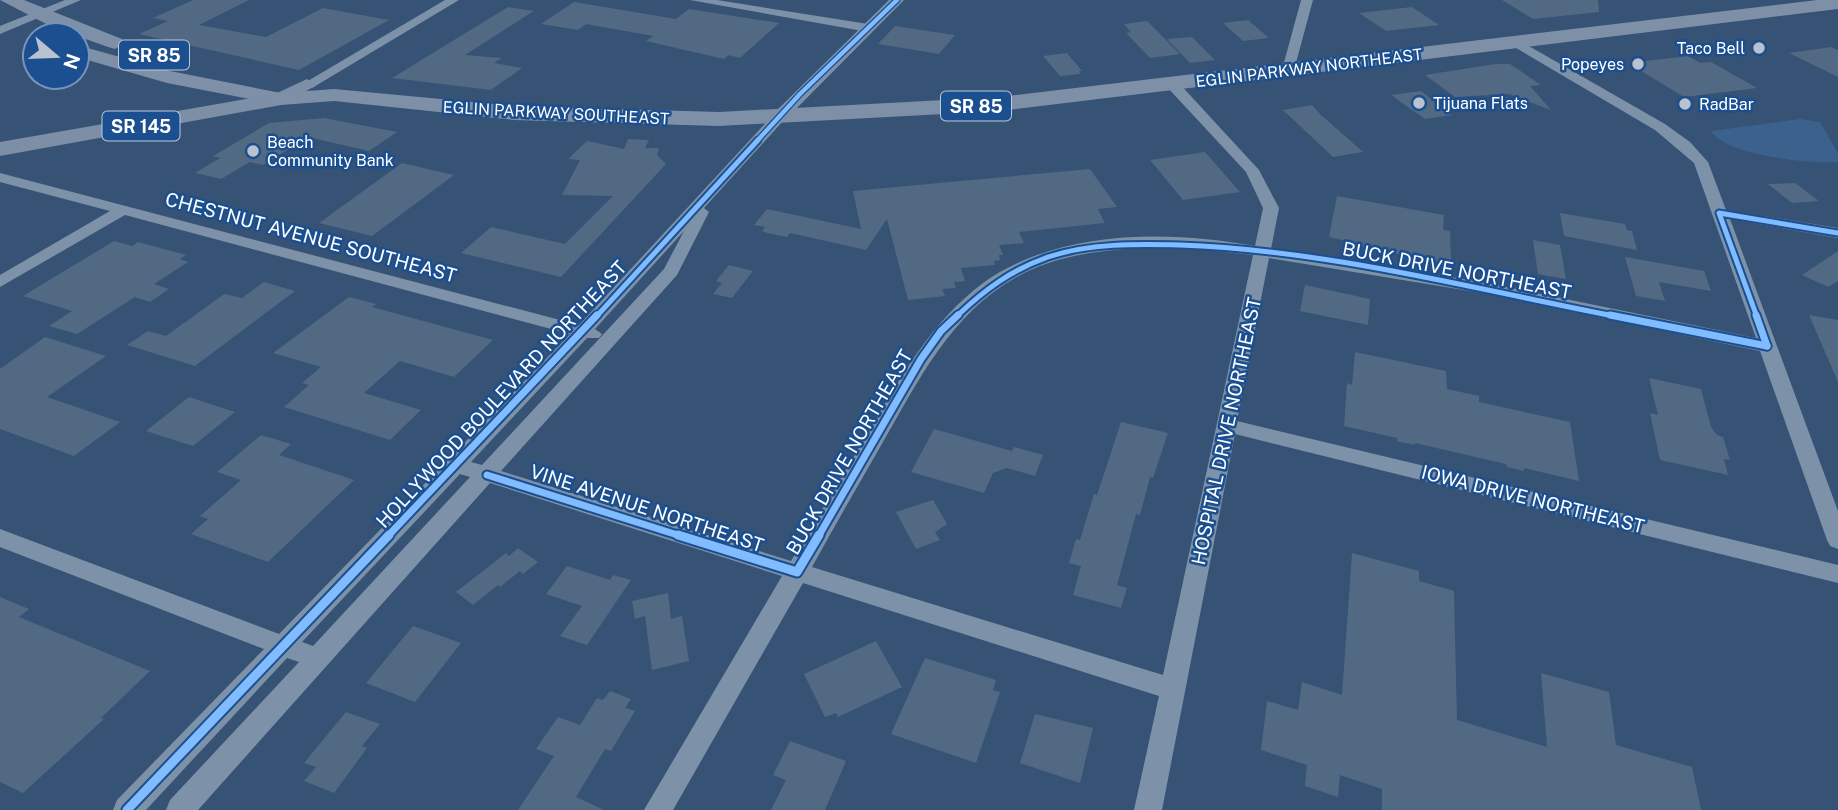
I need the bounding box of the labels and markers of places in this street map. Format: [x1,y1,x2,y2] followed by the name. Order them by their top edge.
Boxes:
[1677,39,1745,58] place label: Taco Bell
[1751,40,1767,56] marker: Taco Bell
[1561,55,1624,74] place label: Popeyes
[1630,56,1646,72] marker: Popeyes
[1433,94,1528,113] place label: Tijuana Flats
[1411,95,1427,111] marker: Tijuana Flats
[1699,95,1754,114] place label: RadBar
[1677,96,1693,112] marker: RadBar
[267,133,394,170] place label: Beach Community Bank
[245,143,261,159] marker: Beach Community Bank

